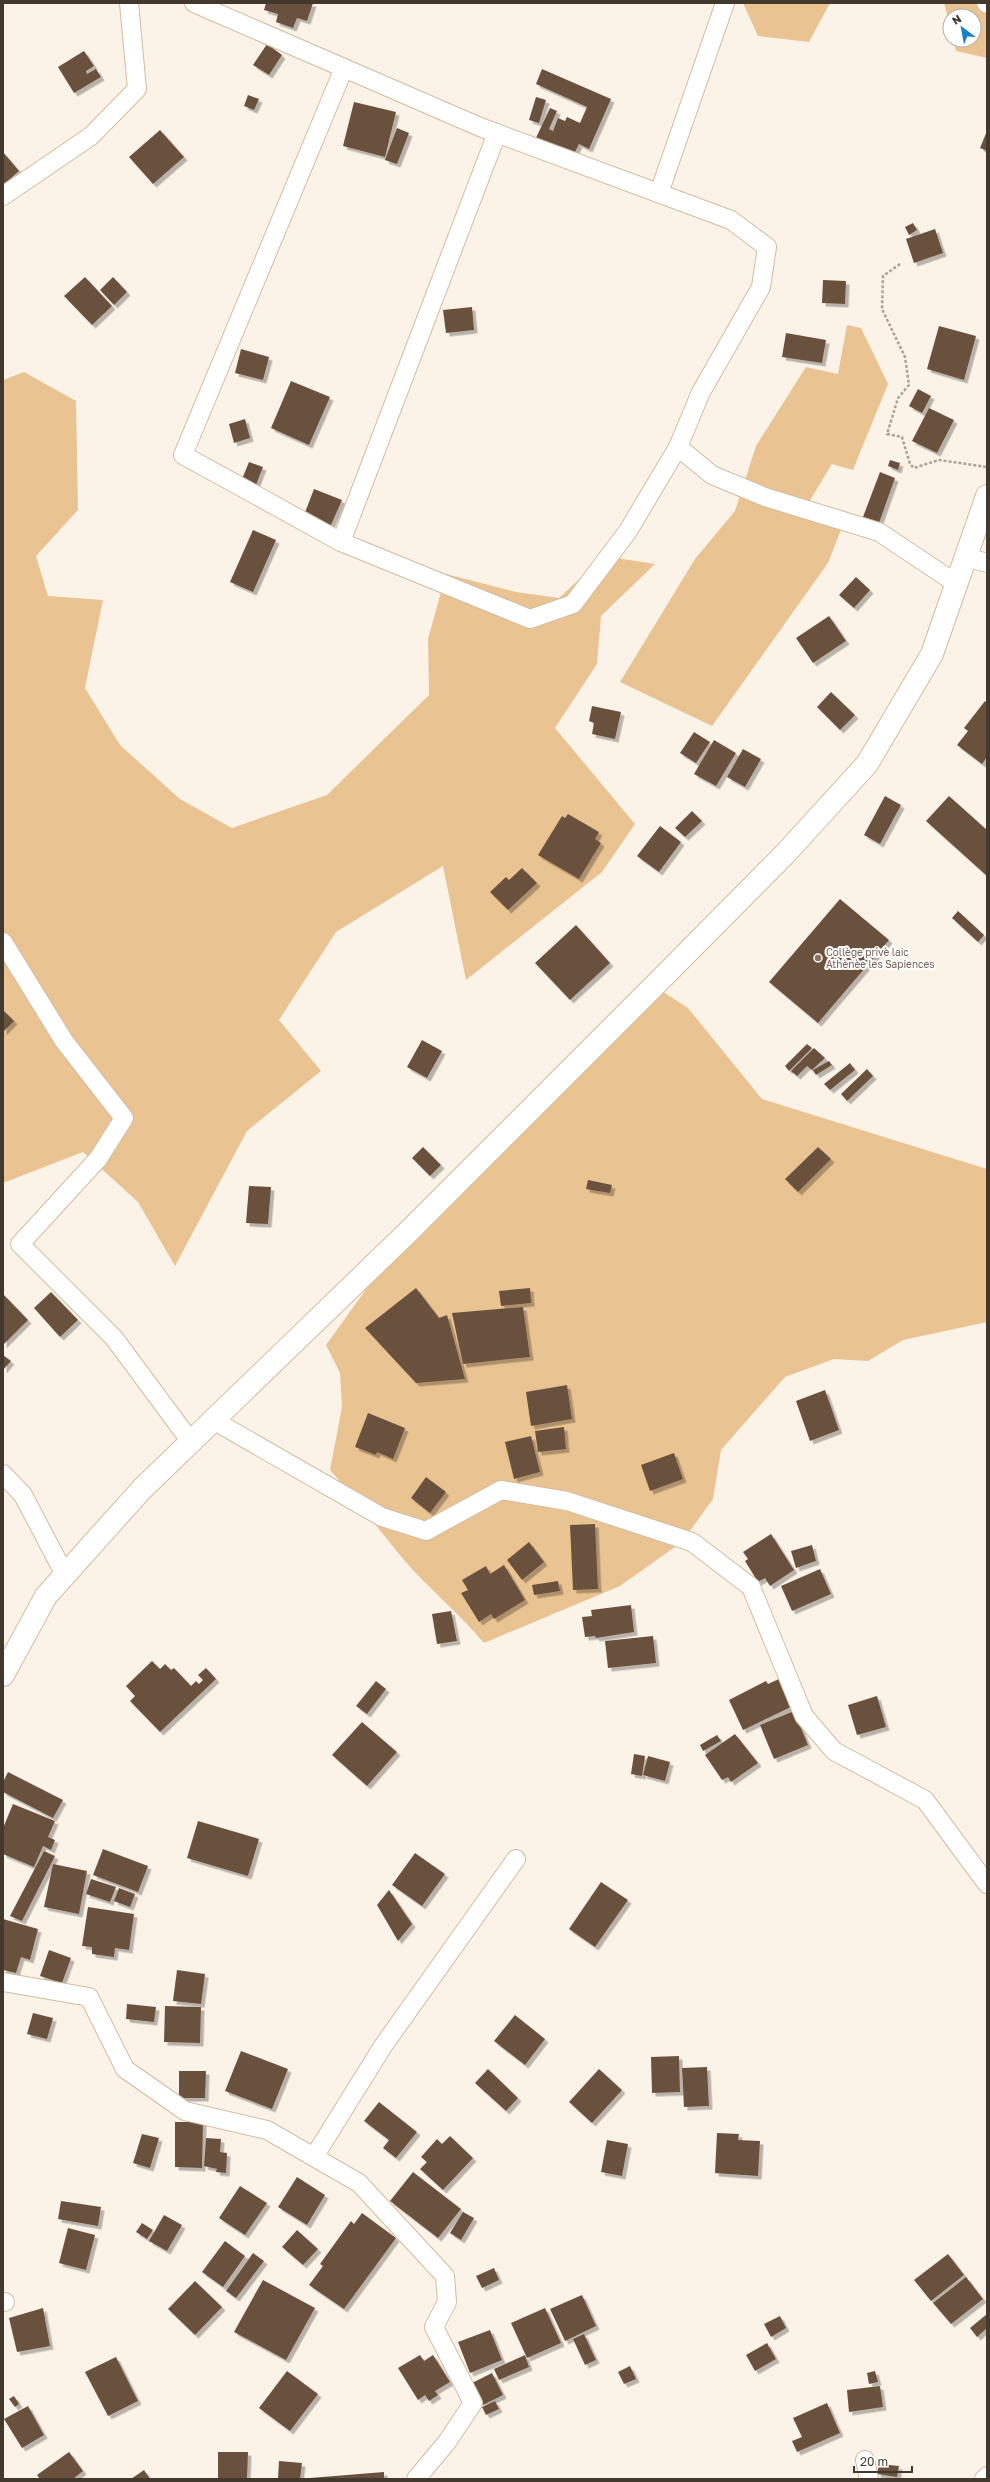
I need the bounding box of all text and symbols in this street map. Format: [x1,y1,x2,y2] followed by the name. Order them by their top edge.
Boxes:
[942,8,982,48] north arrow
[949,11,963,27] text: N
[826,946,935,970] place label: Collège privè laic Athènèe les Sapiences
[813,953,823,963] marker: Collège privè laic Athènèe les Sapiences
[854,2448,912,2474] scale bar
[860,2454,888,2469] text: 20 m

